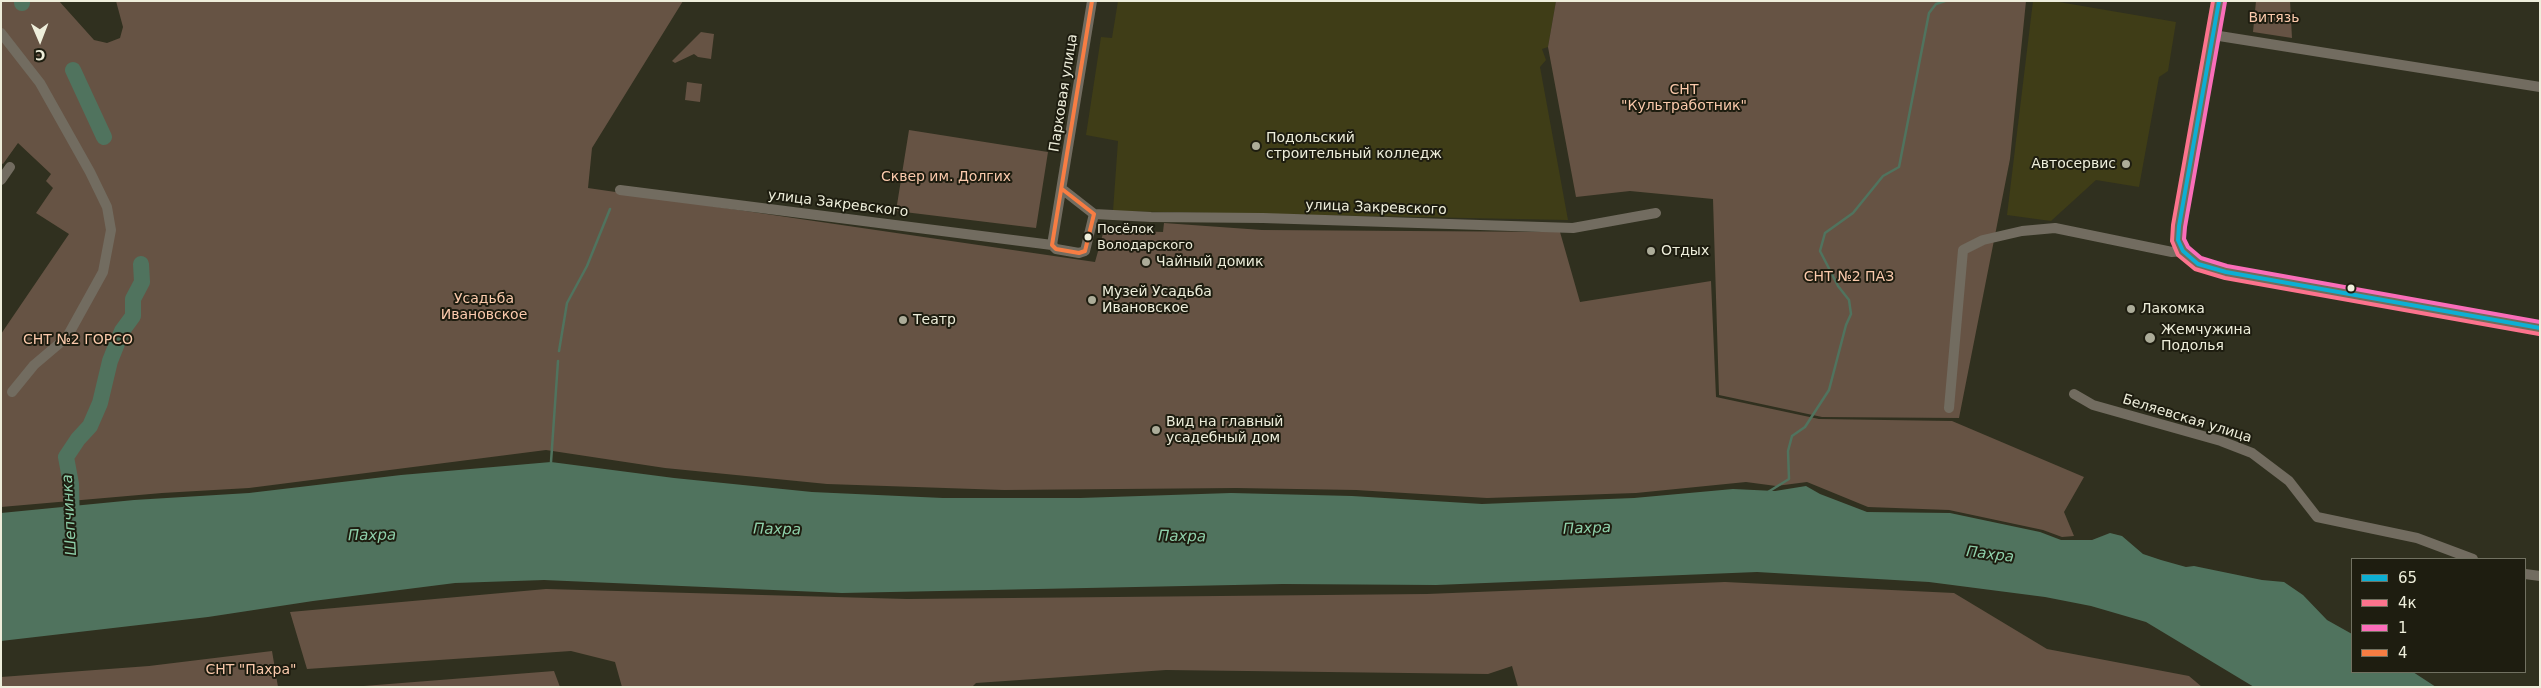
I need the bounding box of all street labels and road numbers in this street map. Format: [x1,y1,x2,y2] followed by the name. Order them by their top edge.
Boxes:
[1046,33,1082,153] street label: Парковая улица
[767,187,909,221] street label: улица Закревского
[1305,197,1447,219] street label: улица Закревского
[2120,391,2254,447] street label: Беляевская улица

